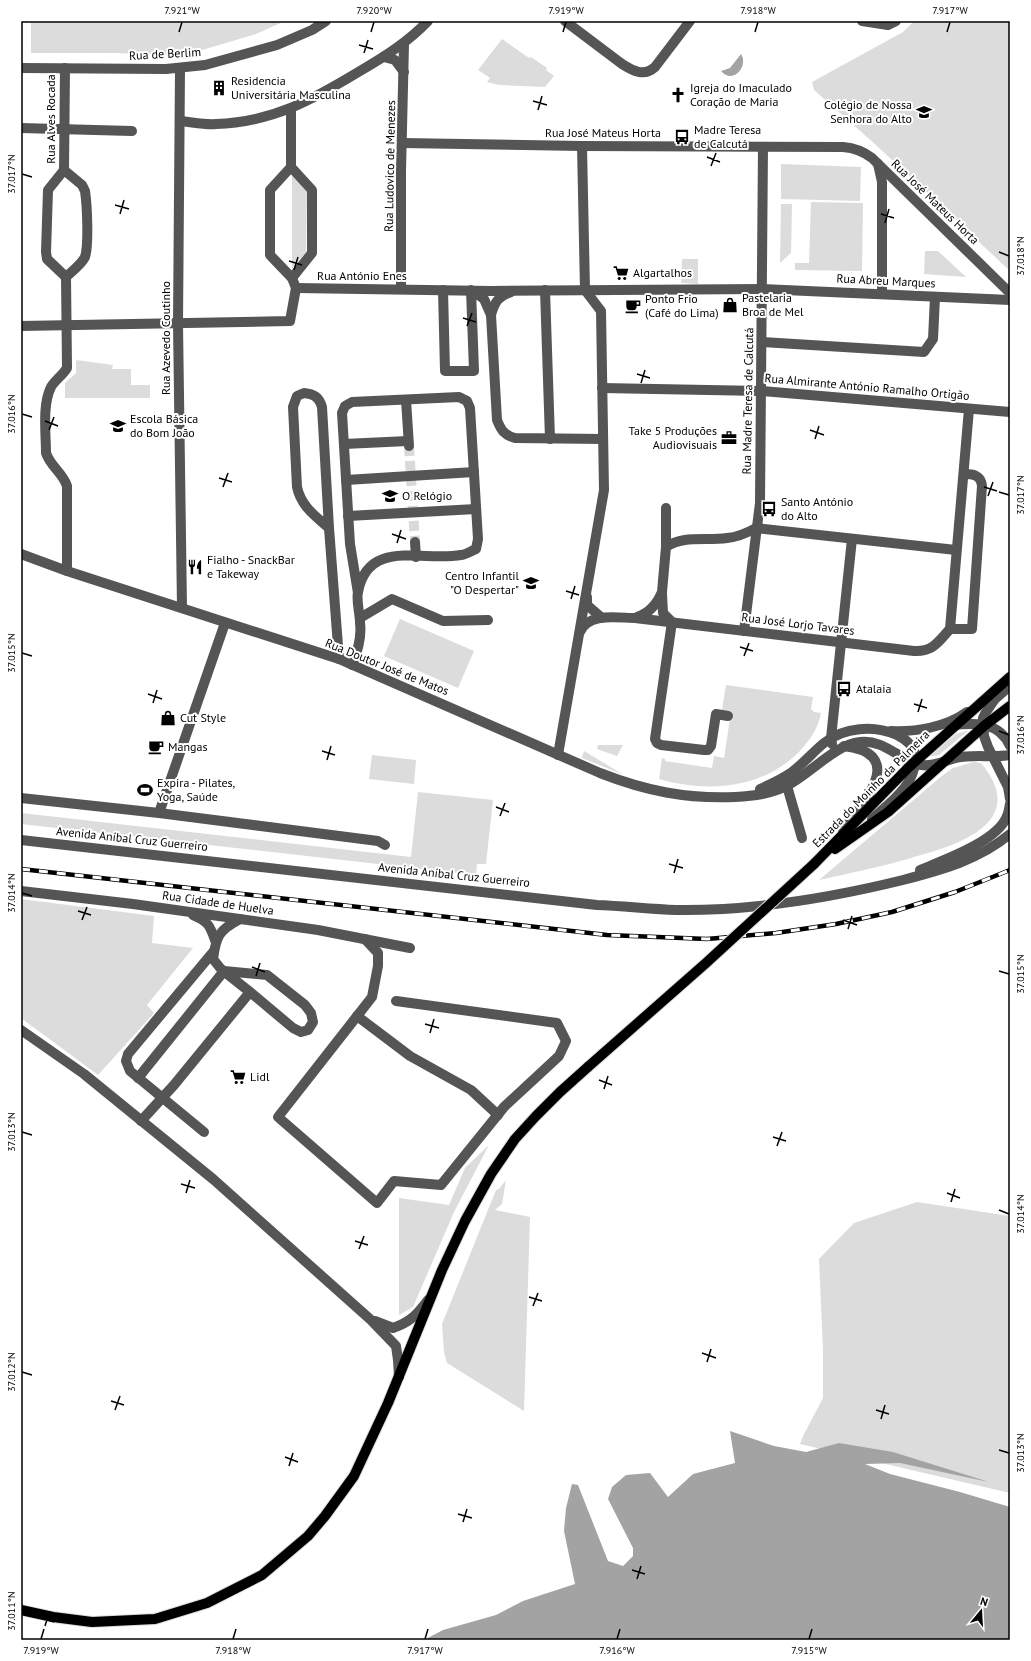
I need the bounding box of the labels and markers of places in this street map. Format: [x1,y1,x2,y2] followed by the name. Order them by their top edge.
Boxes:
[231,73,351,102] place label: Residencia Universitária Masculina
[210,79,228,97] building icon: Residencia Universitária Masculina
[690,80,792,109] place label: Igreja do Imaculado Coração de Maria
[669,86,687,104] church icon: Igreja do Imaculado Coração de Maria
[824,97,912,126] place label: Colégio de Nossa Senhora do Alto
[915,103,933,121] school or university icon: Colégio de Nossa Senhora do Alto
[694,122,761,151] place label: Madre Teresa de Calcutá
[673,128,691,146] bus stop icon: Madre Teresa de Calcutá
[612,264,630,282] supermarket icon: Algartalhos
[633,265,692,280] place label: Algartalhos
[742,290,804,319] place label: Pastelaria Broa de Mel
[645,291,719,320] place label: Ponto Frio (Café do Lima)
[721,296,739,314] shop icon: Pastelaria Broa de Mel
[624,297,642,315] cafe icon: Ponto Frio (Café do Lima)
[130,411,198,440] place label: Escola Básica do Bom João
[109,417,127,435] school or university icon: Escola Básica do Bom João
[629,423,717,452] place label: Take 5 Produções Audiovisuais
[720,429,738,447] office icon: Take 5 Produções Audiovisuais
[381,487,399,505] school or university icon: O Relógio
[402,488,452,503] place label: O Relógio
[781,494,853,523] place label: Santo António do Alto
[760,500,778,518] bus stop icon: Santo António do Alto
[207,552,295,581] place label: Fialho - SnackBar e Takeway
[186,558,204,576] restaurant icon: Fialho - SnackBar e Takeway
[445,568,519,597] place label: Centro Infantil "O Despertar"
[522,574,540,592] school or university icon: Centro Infantil "O Despertar"
[835,680,853,698] bus stop icon: Atalaia
[856,681,892,696] place label: Atalaia
[159,709,177,727] shop icon: Cut Style
[180,710,226,725] place label: Cut Style
[147,738,165,756] cafe icon: Mangas
[168,739,207,754] place label: Mangas
[157,775,236,804] place label: Expira - Pilates, Yoga, Saúde
[136,781,154,799] sports icon: Expira - Pilates, Yoga, Saúde
[229,1068,247,1086] supermarket icon: Lidl
[250,1069,270,1084] place label: Lidl

